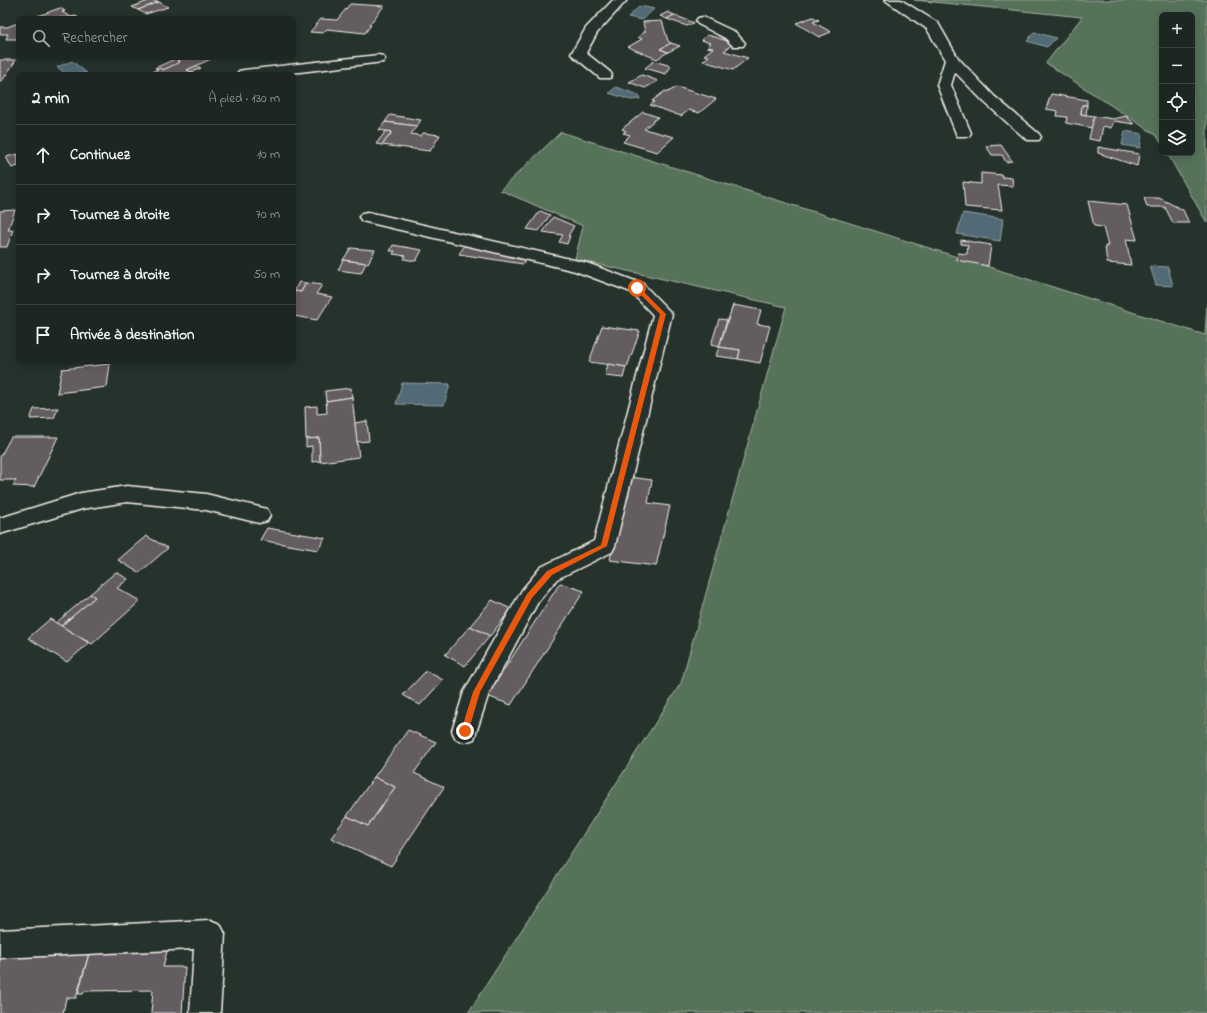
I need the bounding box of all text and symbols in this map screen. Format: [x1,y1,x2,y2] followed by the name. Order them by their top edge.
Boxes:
[1159,12,1195,156] map controls
[1159,12,1195,48] button: +
[16,16,296,60] search box
[30,27,52,49] icon: search
[62,27,127,49] text: Rechercher
[1159,48,1195,84] button: −
[1159,84,1195,120] button: locate
[32,86,69,111] text: 2 min
[208,89,280,108] text: À pied · 130 m
[1159,120,1195,156] button: layers
[32,144,54,166] icon: ahead
[70,144,130,166] text: Continuez
[257,145,280,164] text: 10 m
[32,204,54,226] icon: right
[70,204,170,226] text: Tournez à droite
[256,205,280,224] text: 70 m
[32,264,54,286] icon: right
[70,264,170,286] text: Tournez à droite
[254,265,280,284] text: 50 m
[628,279,646,297] route start
[32,324,54,346] icon: arrive
[70,324,195,346] text: Arrivée à destination
[456,722,474,740] route end

